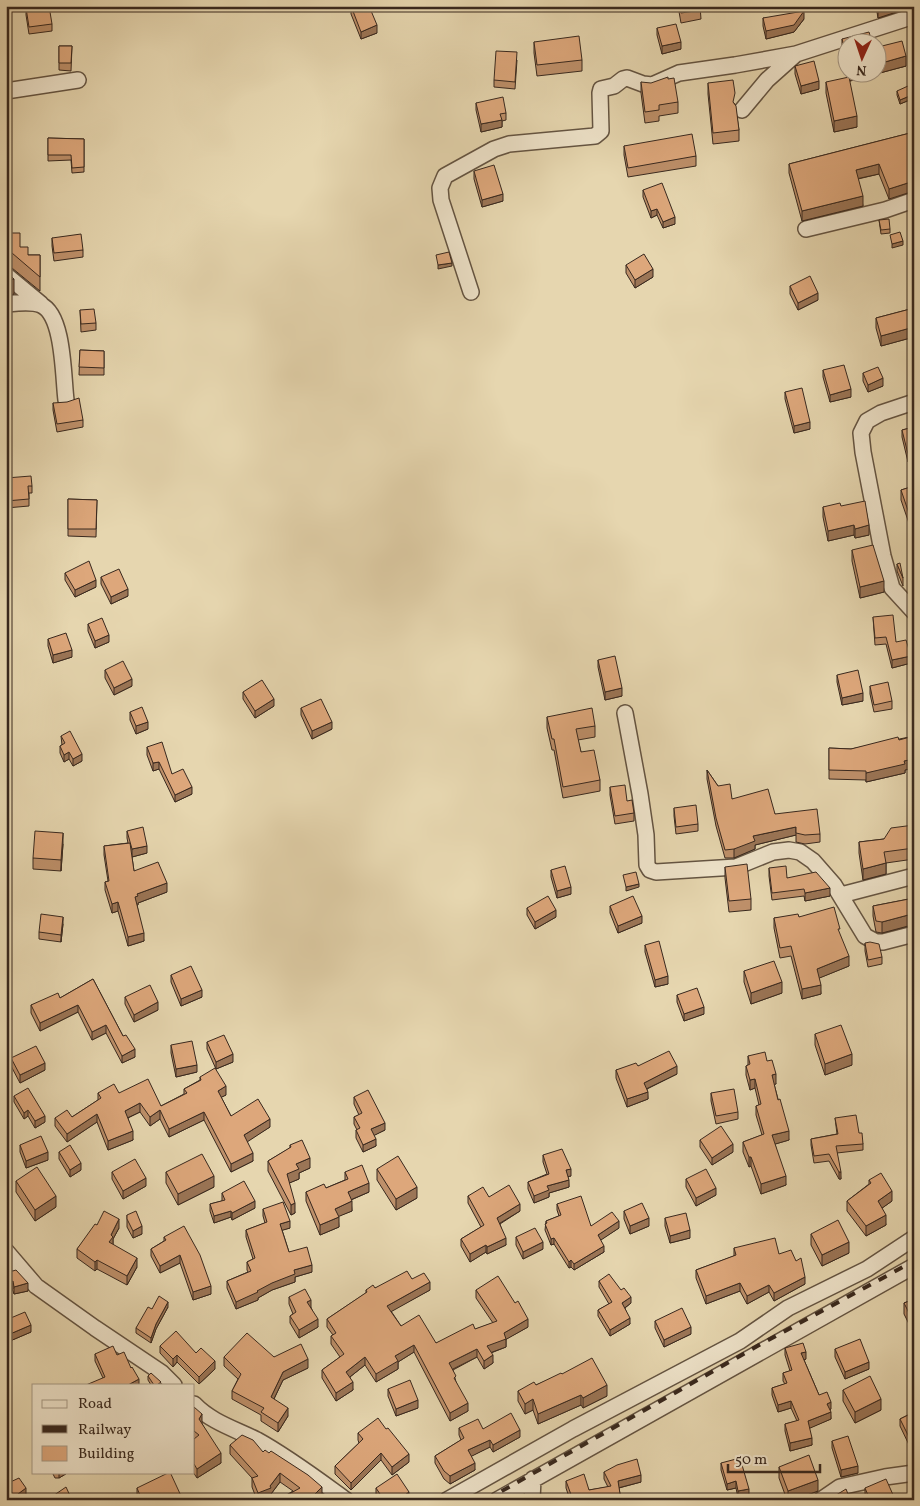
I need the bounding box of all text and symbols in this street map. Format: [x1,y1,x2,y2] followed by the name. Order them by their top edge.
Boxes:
[838,32,888,82] north arrow
[856,60,867,79] text: N
[32,1384,195,1474] legend
[78,1394,112,1415] text: Road
[78,1420,131,1441] text: Railway
[728,1441,820,1473] scale bar
[78,1444,135,1465] text: Building
[735,1450,767,1471] text: 50 m

